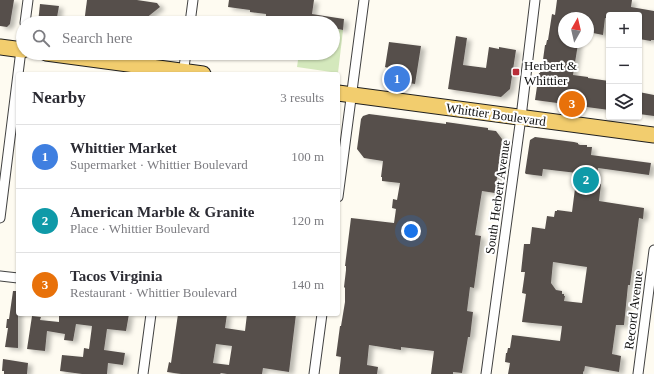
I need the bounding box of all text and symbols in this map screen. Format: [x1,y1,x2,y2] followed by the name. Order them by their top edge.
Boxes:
[558,12,594,48] north arrow
[606,12,642,120] map controls
[606,12,642,48] button: +
[16,16,340,60] search box
[30,27,52,49] icon: search
[62,30,132,46] text: Search here
[606,48,642,84] button: −
[524,58,577,88] place label: Herbert & Whittier
[384,64,410,94] pin: 1
[511,67,521,77] marker: Herbert & Whittier
[606,84,642,120] button: layers
[32,88,86,107] text: Nearby
[559,89,585,119] pin: 3
[280,90,324,105] text: 3 results
[445,100,547,129] street label: Whittier Boulevard
[482,139,513,255] street label: South Herbert Avenue
[70,140,177,156] text: Whittier Market
[42,149,48,164] text: 1
[291,149,324,164] text: 100 m
[70,157,248,172] text: Supermarket · Whittier Boulevard
[573,165,599,195] pin: 2
[70,204,255,220] text: American Marble & Granite
[42,213,48,228] text: 2
[291,213,324,228] text: 120 m
[70,221,209,236] text: Place · Whittier Boulevard
[401,221,421,241] your location
[70,268,162,284] text: Tacos Virginia
[621,269,646,350] street label: Record Avenue
[42,277,48,292] text: 3
[291,277,324,292] text: 140 m
[70,285,237,300] text: Restaurant · Whittier Boulevard

